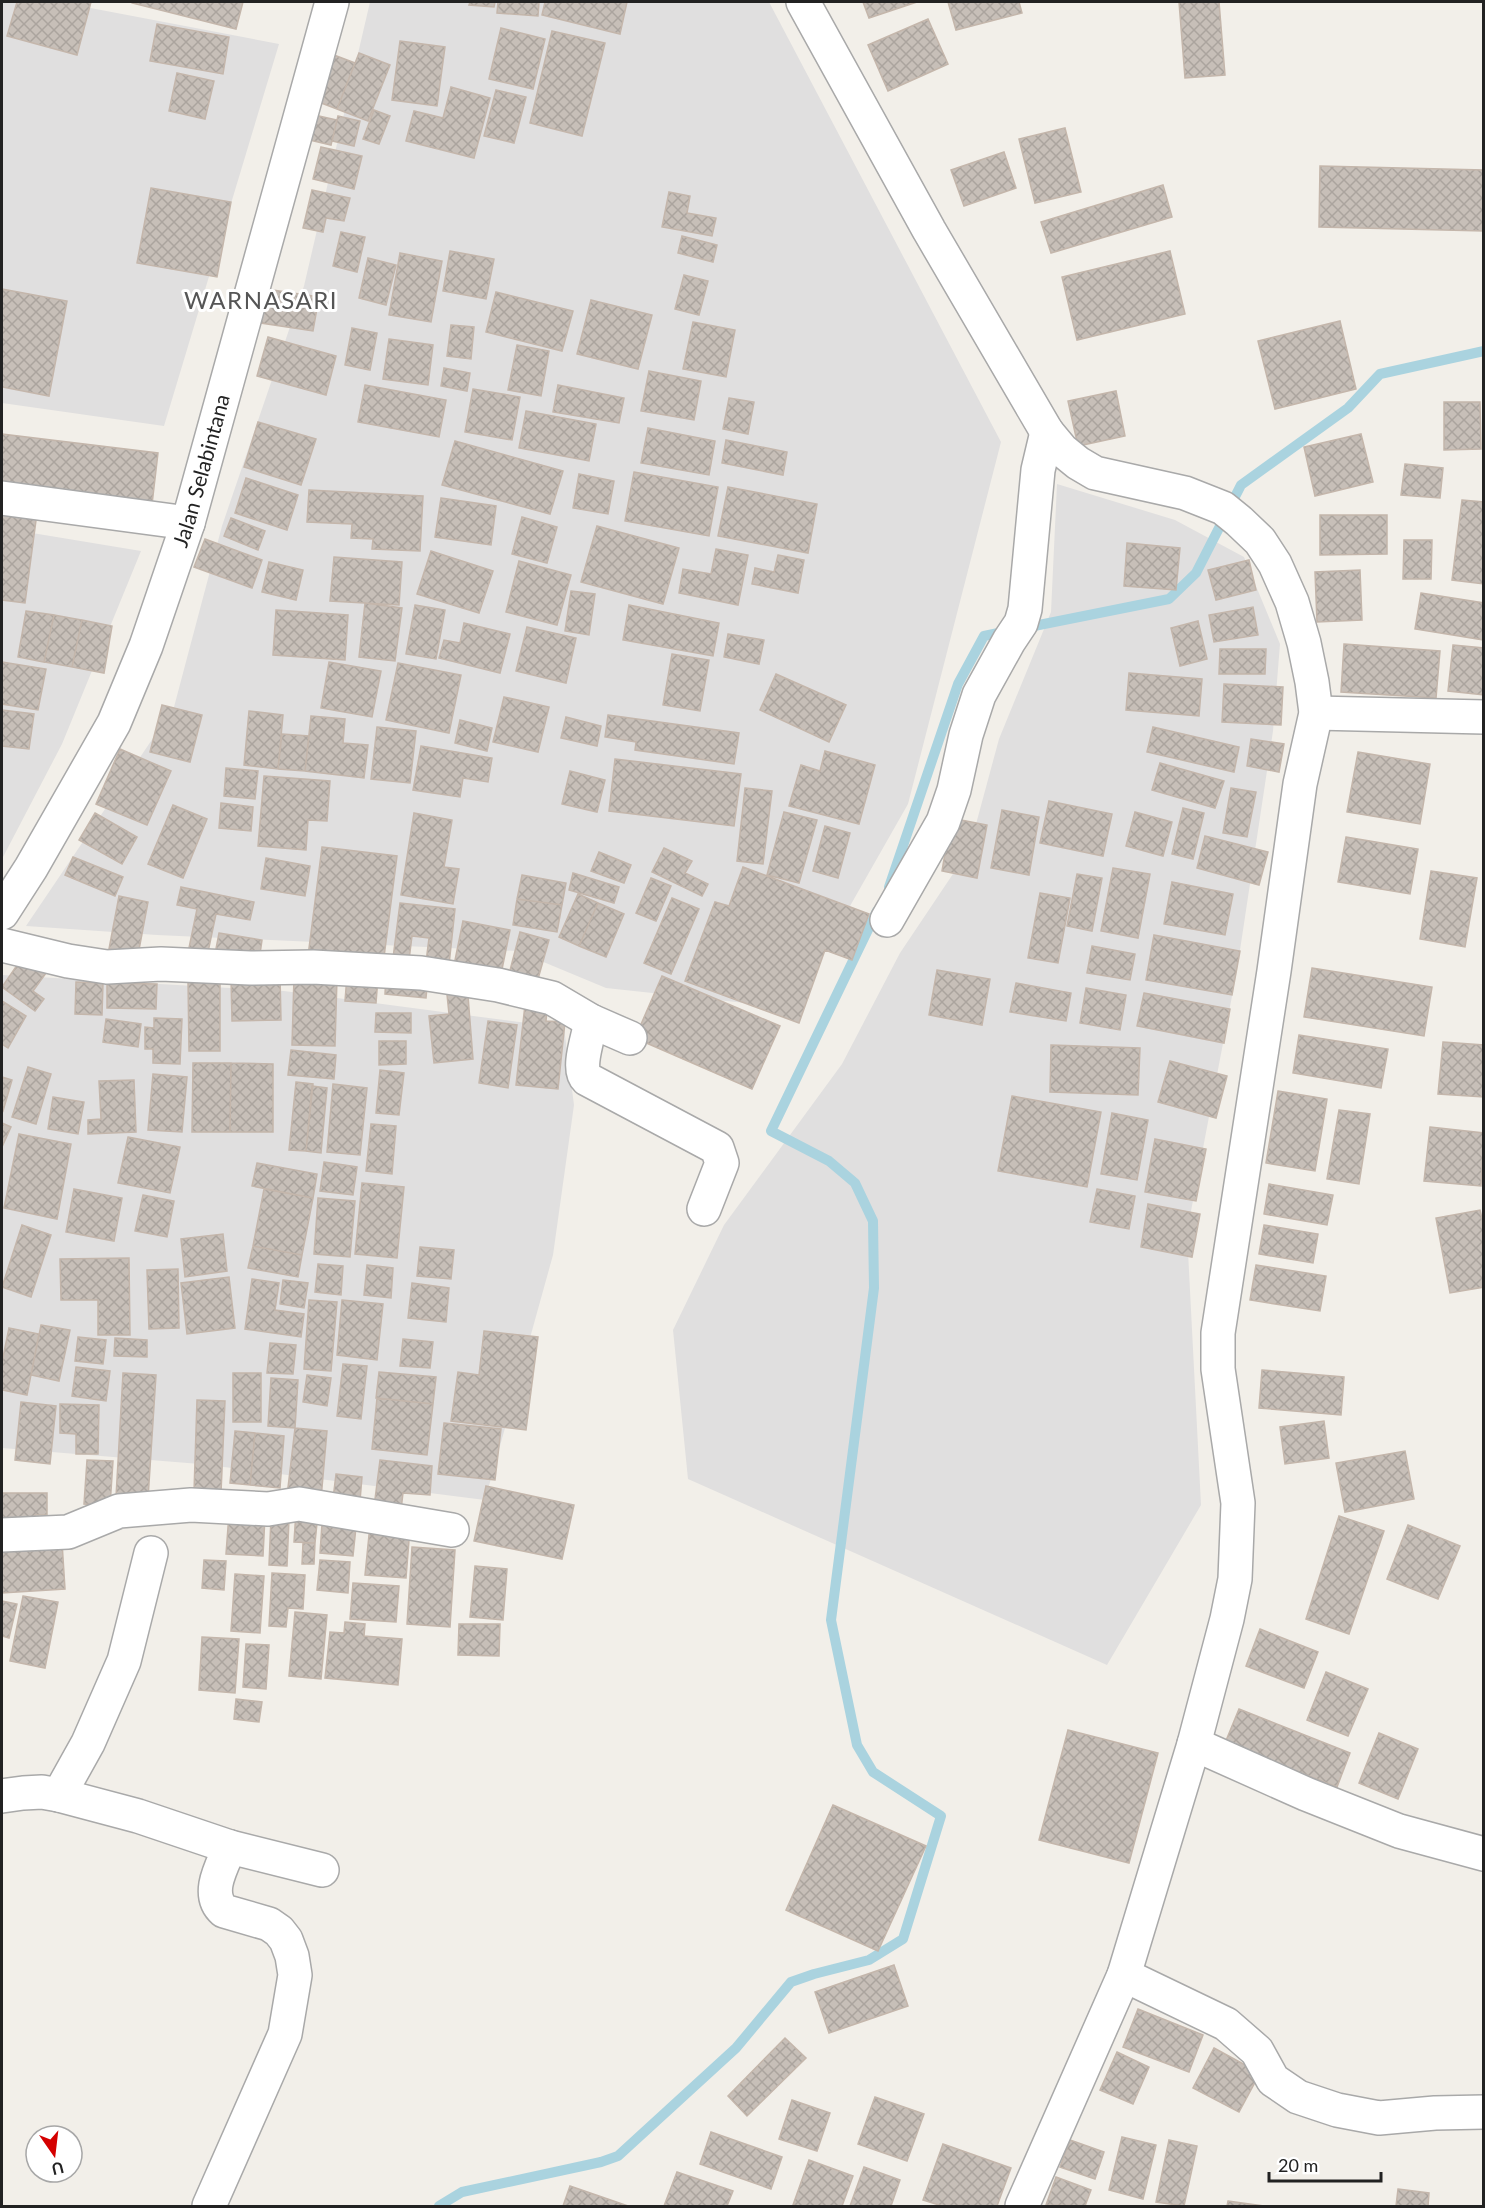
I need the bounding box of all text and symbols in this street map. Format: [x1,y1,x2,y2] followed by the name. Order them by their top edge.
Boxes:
[184,285,338,314] district label: WARNASARI
[167,391,234,550] street label: Jalan Selabintana
[24,2124,84,2184] north arrow
[1269,2145,1382,2183] scale bar
[1278,2154,1318,2176] text: 20 m
[50,2158,66,2180] text: U

